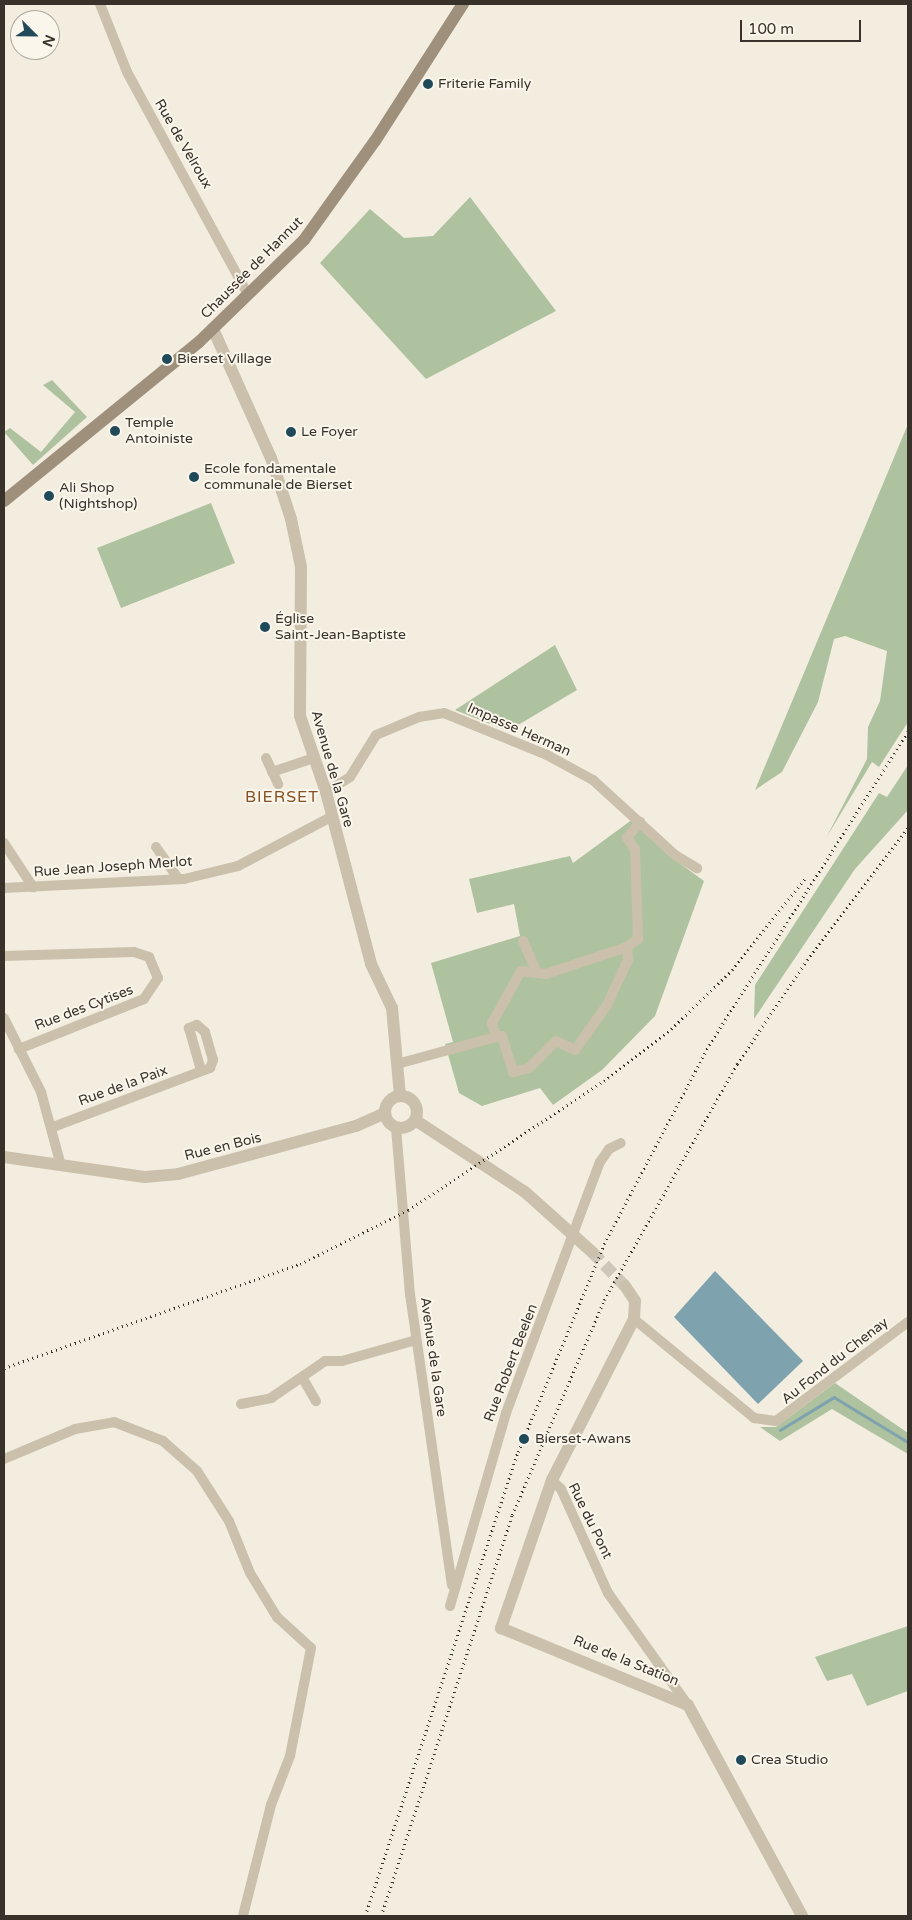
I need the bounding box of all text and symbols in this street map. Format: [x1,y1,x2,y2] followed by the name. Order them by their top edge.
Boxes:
[10,10,60,60] north arrow
[742,10,863,42] scale bar
[748,20,794,38] text: 100 m
[38,32,58,49] text: N
[438,76,531,92] place label: Friterie Family
[422,78,434,90] marker: Friterie Family
[151,96,215,192] street label: Rue de Velroux
[198,214,306,322] street label: Chaussée de Hannut
[177,351,272,367] place label: Bierset Village
[161,353,173,365] marker: Bierset Village
[125,415,193,448] place label: Temple Antoiniste
[301,424,358,440] place label: Le Foyer
[109,425,121,437] marker: Temple Antoiniste
[285,426,297,438] marker: Le Foyer
[204,461,352,494] place label: Ecole fondamentale communale de Bierset
[188,471,200,483] marker: Ecole fondamentale communale de Bierset
[59,480,137,512] place label: Ali Shop (Nightshop)
[43,490,55,502] marker: Ali Shop (Nightshop)
[275,611,406,644] place label: Église Saint-Jean-Baptiste
[259,621,271,633] marker: Église Saint-Jean-Baptiste
[465,700,573,760] street label: Impasse Herman
[307,709,357,829] street label: Avenue de la Gare
[244,787,320,807] district label: BIERSET
[33,853,193,881] street label: Rue Jean Joseph Merlot
[32,981,136,1035] street label: Rue des Cytises
[76,1062,170,1110] street label: Rue de la Paix
[183,1129,263,1165] street label: Rue en Bois
[416,1296,450,1418] street label: Avenue de la Gare
[481,1302,541,1424] street label: Rue Robert Beelen
[778,1314,892,1408] street label: Au Fond du Chenay
[535,1431,631,1447] place label: Bierset-Awans
[517,1432,531,1446] marker: Bierset-Awans
[564,1480,616,1562] street label: Rue du Pont
[571,1632,681,1690] street label: Rue de la Station
[751,1752,828,1768] place label: Crea Studio
[735,1754,747,1766] marker: Crea Studio

